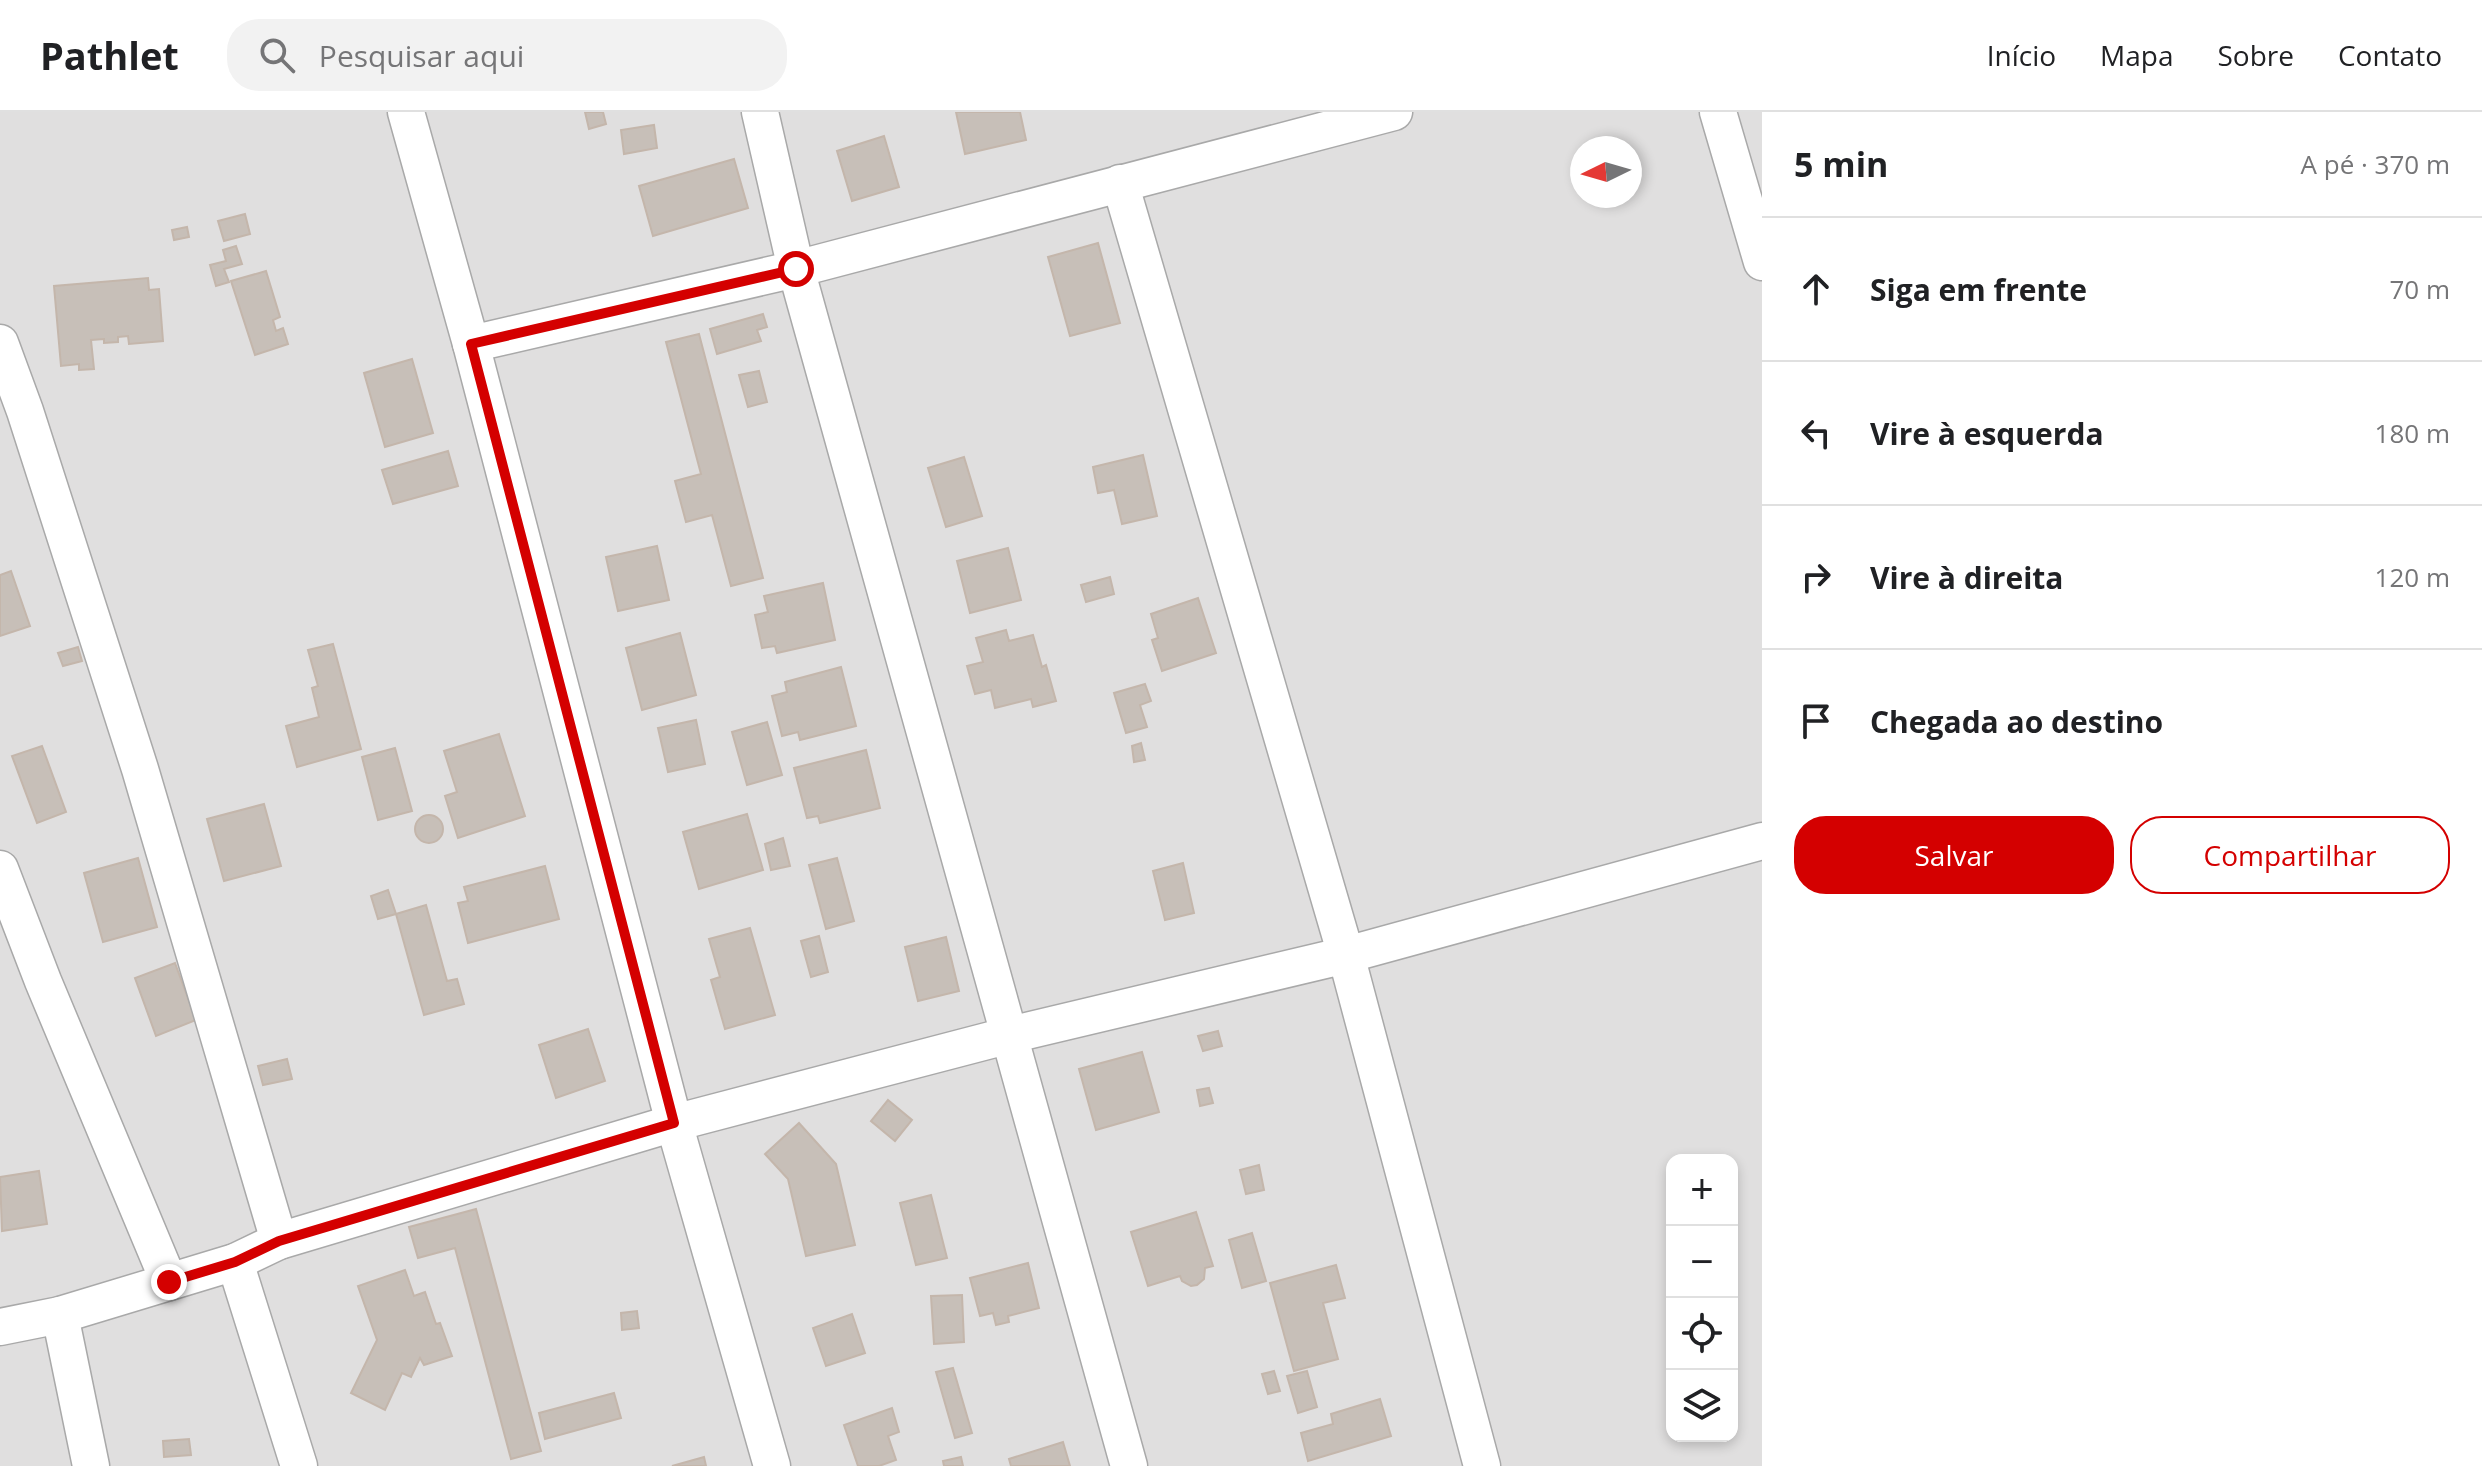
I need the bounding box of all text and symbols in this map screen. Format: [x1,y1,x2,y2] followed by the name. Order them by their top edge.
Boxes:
[227,19,787,91] search box
[40,29,179,81] text: Pathlet
[255,33,299,77] icon: search
[319,35,524,76] text: Pesquisar aqui
[1987,36,2056,74] text: Início
[2100,36,2173,74] text: Mapa
[2217,36,2294,74] text: Sobre
[2338,36,2442,74] text: Contato
[1570,136,1642,208] north arrow
[1794,141,1888,187] text: 5 min
[2301,146,2450,182] text: A pé · 370 m
[778,251,814,287] route start
[1794,267,1838,311] icon: ahead
[1870,269,2087,310] text: Siga em frente
[2389,271,2450,307] text: 70 m
[1794,411,1838,455] icon: left
[1870,413,2104,454] text: Vire à esquerda
[2375,415,2450,451] text: 180 m
[1794,555,1838,599] icon: right
[1870,557,2064,598] text: Vire à direita
[2375,559,2450,595] text: 120 m
[1794,699,1838,743] icon: arrive
[1870,701,2163,742] text: Chegada ao destino
[1794,816,2114,894] button: Salvar
[2130,816,2450,894] button: Compartilhar
[1666,1154,1738,1442] map controls
[1666,1154,1738,1226] button: +
[1666,1226,1738,1298] button: −
[151,1264,187,1300] route end
[1666,1298,1738,1370] button: locate
[1666,1370,1738,1442] button: layers

